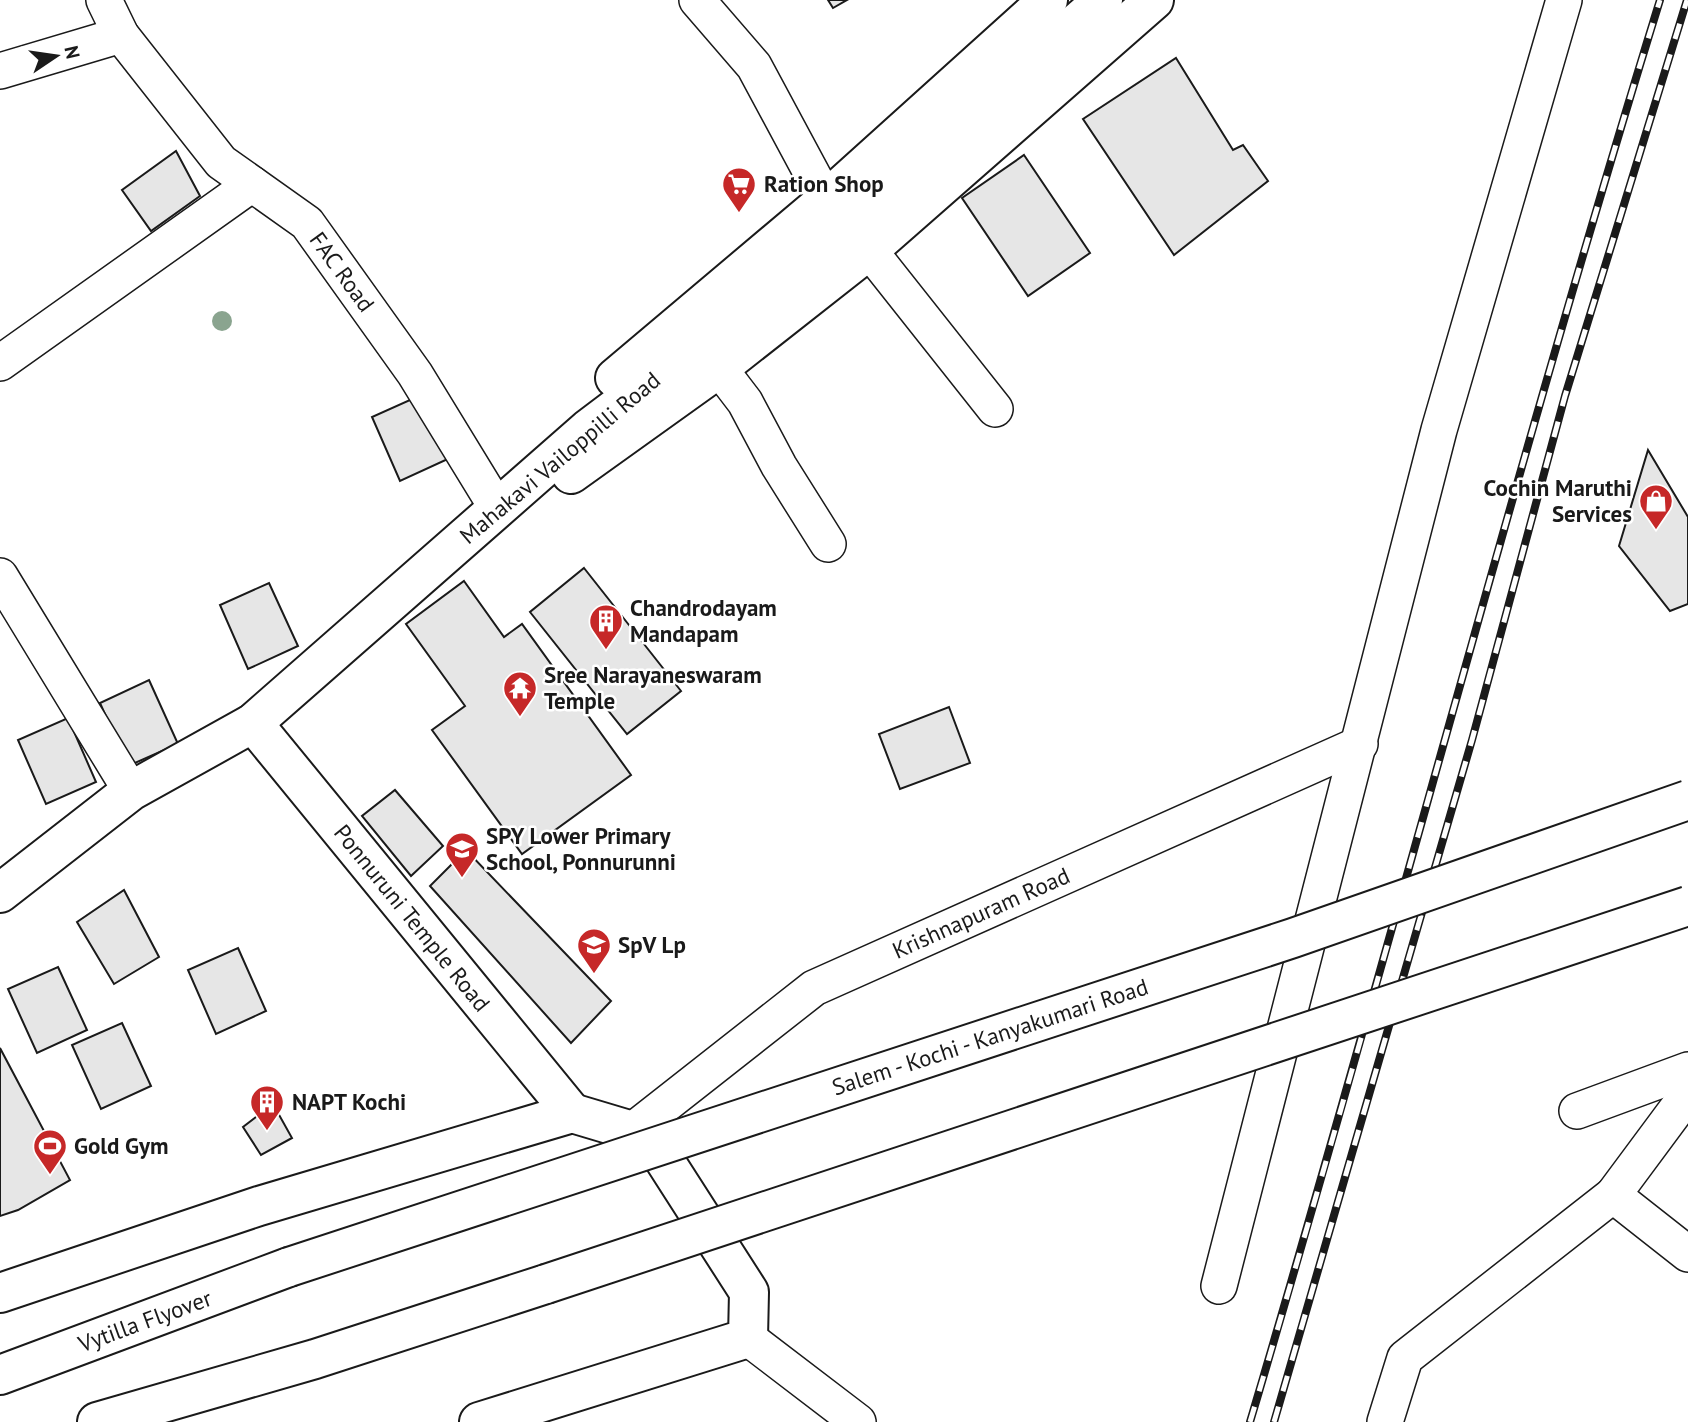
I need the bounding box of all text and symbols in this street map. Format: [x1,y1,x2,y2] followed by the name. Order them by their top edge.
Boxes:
[21,21,91,91] north arrow
[59,43,86,61] text: N
[720,165,758,214] supermarket icon: Ration Shop
[764,169,884,198] place label: Ration Shop
[304,226,381,317] street label: FAC Road
[454,365,666,550] street label: Mahakavi Vailoppilli Road
[1484,473,1632,528] place label: Cochin Maruthi Services
[1637,482,1675,531] shop icon: Cochin Maruthi Services
[630,593,777,648] place label: Chandrodayam Mandapam
[587,602,625,651] building icon: Chandrodayam Mandapam
[544,660,762,715] place label: Sree Narayaneswaram Temple
[501,669,539,718] temple icon: Sree Narayaneswaram Temple
[328,818,497,1017] street label: Ponnuruni Temple Road
[486,821,676,876] place label: SPY Lower Primary School, Ponnurunni
[443,830,481,879] school or university icon: SPY Lower Primary School, Ponnurunni
[888,860,1074,965] street label: Krishnapuram Road
[575,926,613,975] school or university icon: SpV Lp
[618,930,686,959] place label: SpV Lp
[828,972,1152,1101] street label: Salem - Kochi - Kanyakumari Road
[248,1083,286,1132] building icon: NAPT Kochi
[292,1087,406,1116] place label: NAPT Kochi
[31,1127,69,1176] sports icon: Gold Gym
[74,1131,169,1160] place label: Gold Gym
[73,1283,216,1358] street label: Vytilla Flyover

